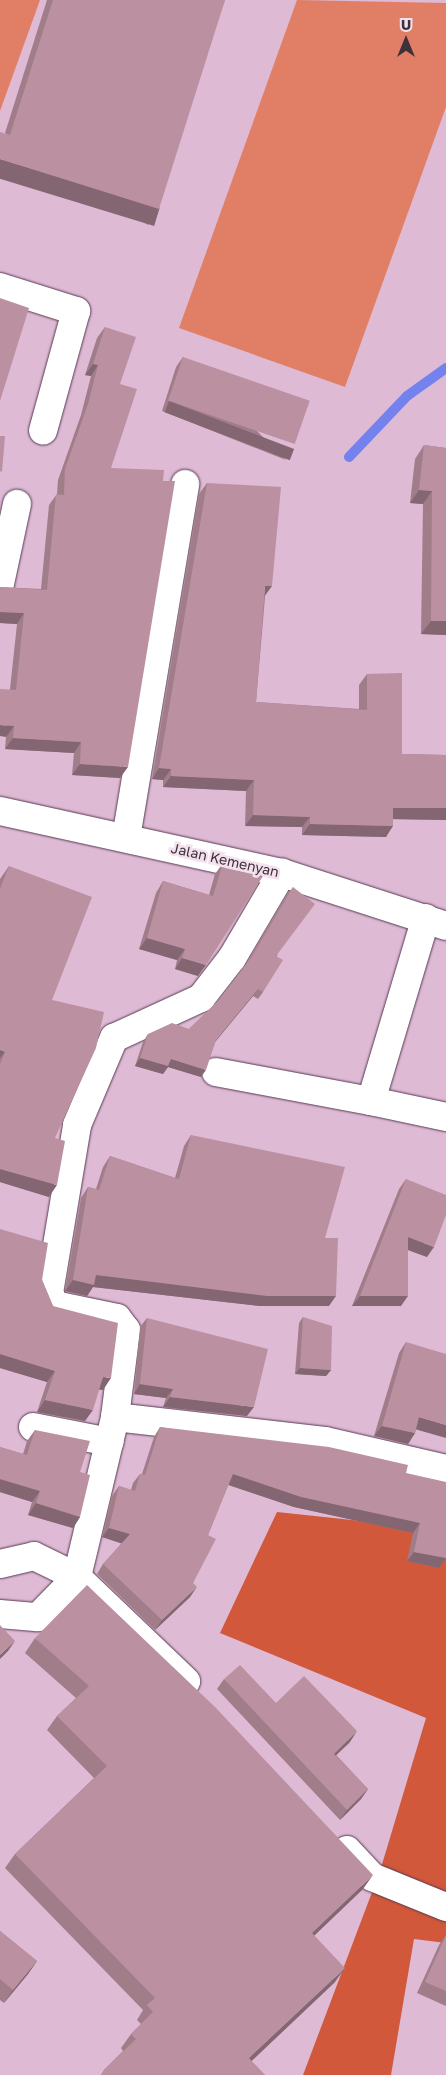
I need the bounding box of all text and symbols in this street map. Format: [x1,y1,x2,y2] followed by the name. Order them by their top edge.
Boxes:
[381,15,431,65] north arrow
[401,16,411,33] text: U
[169,839,281,881] street label: Jalan Kemenyan

